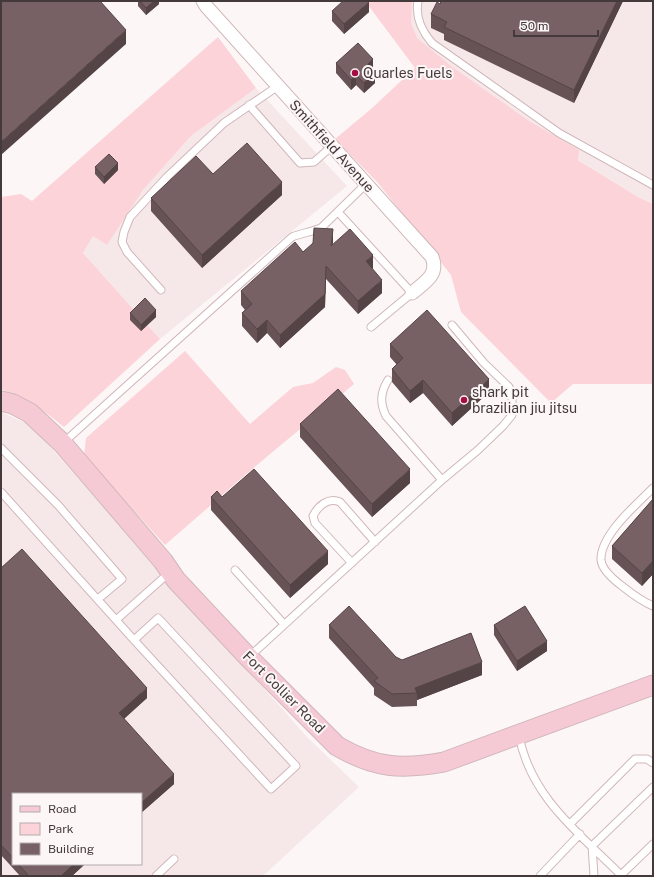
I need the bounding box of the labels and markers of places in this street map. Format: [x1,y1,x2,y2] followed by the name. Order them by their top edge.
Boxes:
[363,65,452,81] place label: Quarles Fuels
[350,68,360,78] marker: Quarles Fuels
[472,384,577,416] place label: shark pit brazilian jiu jitsu
[459,395,469,405] marker: shark pit brazilian jiu jitsu

